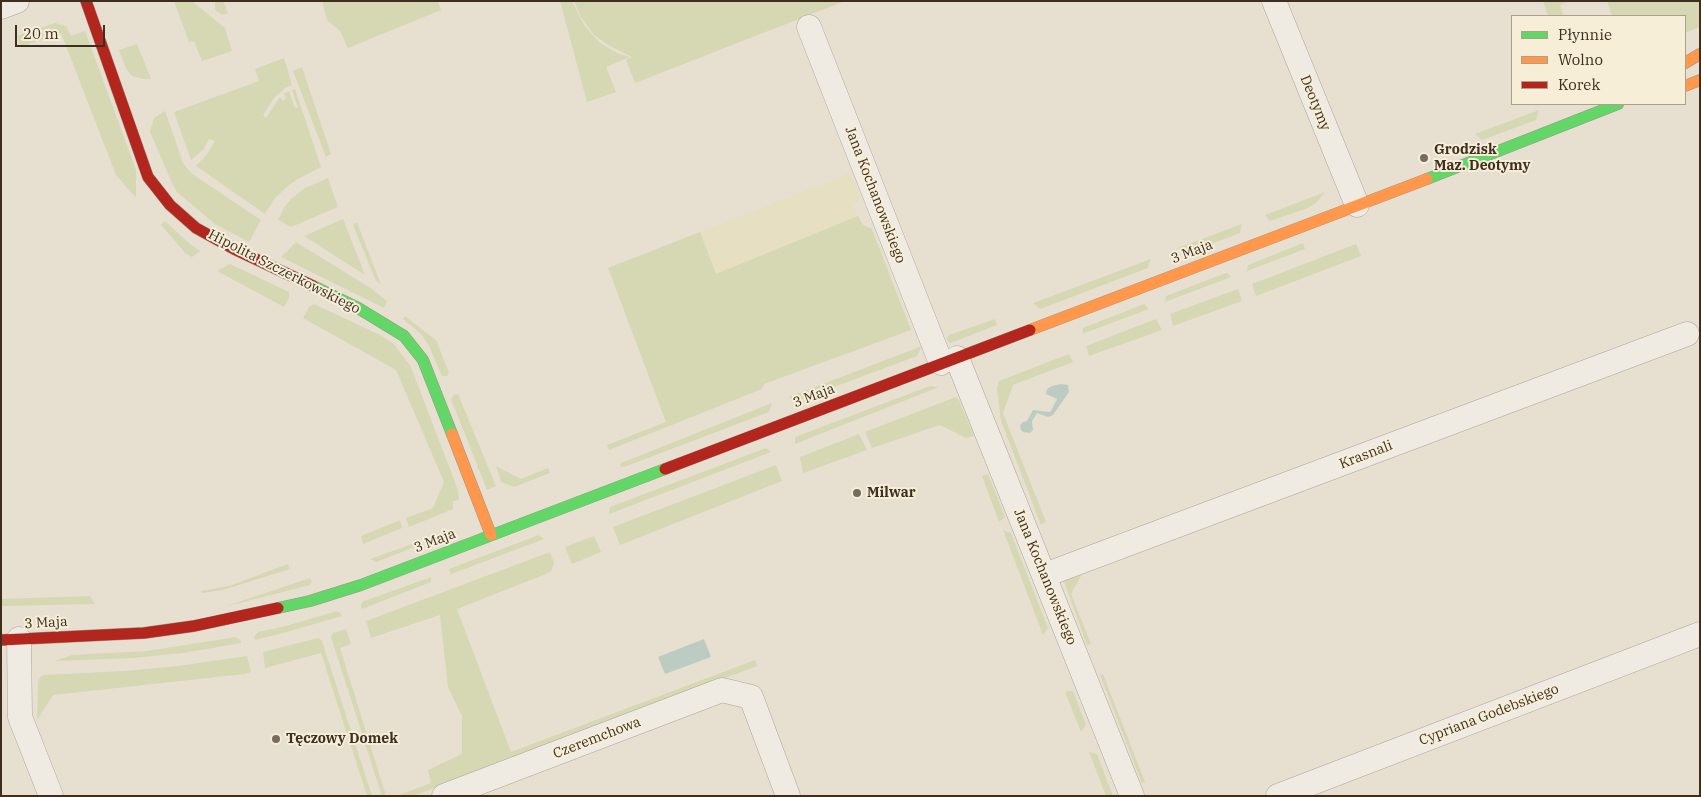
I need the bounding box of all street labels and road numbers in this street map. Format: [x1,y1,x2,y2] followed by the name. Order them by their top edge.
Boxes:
[1296,73,1334,133] street label: Deotymy
[841,124,909,266] street label: Jana Kochanowskiego
[205,226,363,318] street label: Hipolita Szczerkowskiego
[1169,236,1215,268] street label: 3 Maja
[791,380,837,412] street label: 3 Maja
[1337,437,1395,473] street label: Krasnali
[1010,507,1080,647] street label: Jana Kochanowskiego
[412,525,458,557] street label: 3 Maja
[24,613,68,633] street label: 3 Maja
[1417,681,1561,749] street label: Cypriana Godebskiego
[551,714,643,762] street label: Czeremchowa

